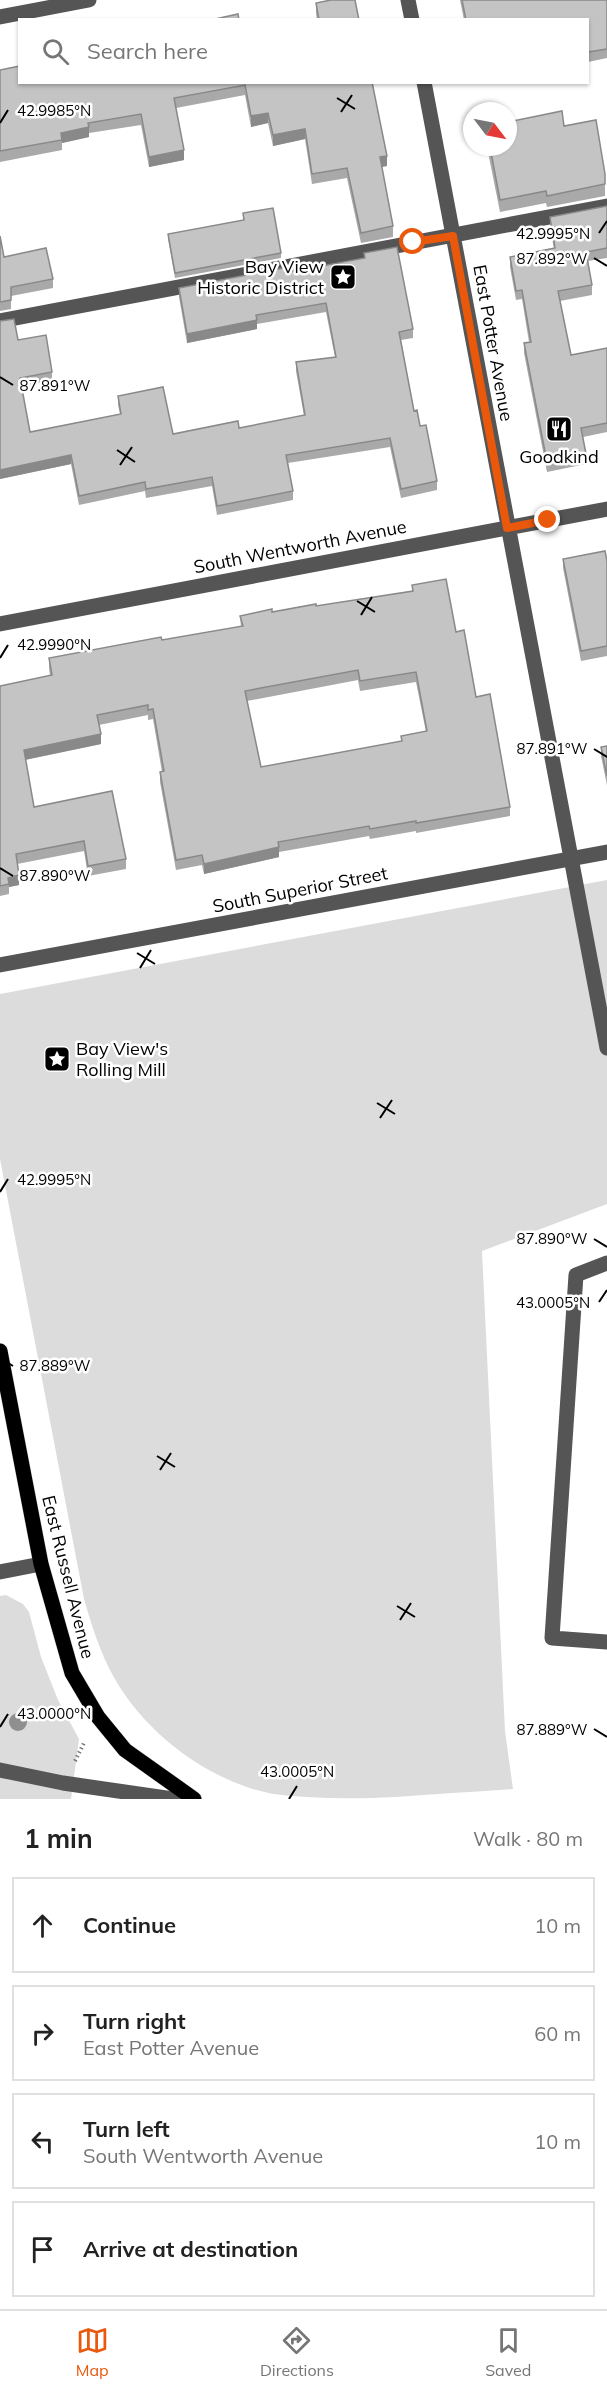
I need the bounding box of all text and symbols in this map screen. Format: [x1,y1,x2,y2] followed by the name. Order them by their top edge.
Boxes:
[18,18,589,84] search box
[39,35,72,68] icon: search
[87,37,208,65] text: Search here
[17,101,91,120] text: 42.9985°N
[463,102,517,156] north arrow
[516,224,590,243] text: 42.9995°N
[399,228,425,254] route start
[517,249,588,268] text: 87.892°W
[197,255,324,299] place label: Bay View Historic District
[328,262,358,292] place icon: Bay View Historic District
[468,263,519,423] street label: East Potter Avenue
[20,376,91,395] text: 87.891°W
[544,414,574,444] restaurant icon: Goodkind
[519,445,599,468] place label: Goodkind
[534,506,560,532] route end
[192,515,408,578] street label: South Wentworth Avenue
[17,635,91,654] text: 42.9990°N
[517,739,588,758] text: 87.891°W
[210,861,389,918] street label: South Superior Street
[20,866,91,885] text: 87.890°W
[76,1037,168,1081] place label: Bay View's Rolling Mill
[42,1044,72,1074] place icon: Bay View's Rolling Mill
[17,1170,91,1189] text: 42.9995°N
[517,1229,588,1248] text: 87.890°W
[516,1293,590,1312] text: 43.0005°N
[20,1356,91,1375] text: 87.889°W
[37,1493,100,1661] street label: East Russell Avenue
[17,1704,91,1723] text: 43.0000°N
[517,1720,588,1739] text: 87.889°W
[260,1762,334,1781] text: 43.0005°N
[24,1822,93,1855] text: 1 min
[473,1826,583,1851] text: Walk · 80 m
[26,1909,59,1942] icon: ahead
[83,1911,176,1939] text: Continue
[534,1913,581,1938] text: 10 m
[83,2007,186,2035] text: Turn right
[26,2017,59,2050] icon: right
[534,2021,581,2046] text: 60 m
[83,2035,259,2060] text: East Potter Avenue
[83,2115,170,2143] text: Turn left
[26,2125,59,2158] icon: left
[534,2129,581,2154] text: 10 m
[83,2143,323,2168] text: South Wentworth Avenue
[26,2233,59,2266] icon: arrive
[83,2235,298,2263] text: Arrive at destination
[76,2324,109,2380] tab: Map
[260,2324,334,2380] tab: Directions
[485,2324,531,2380] tab: Saved

